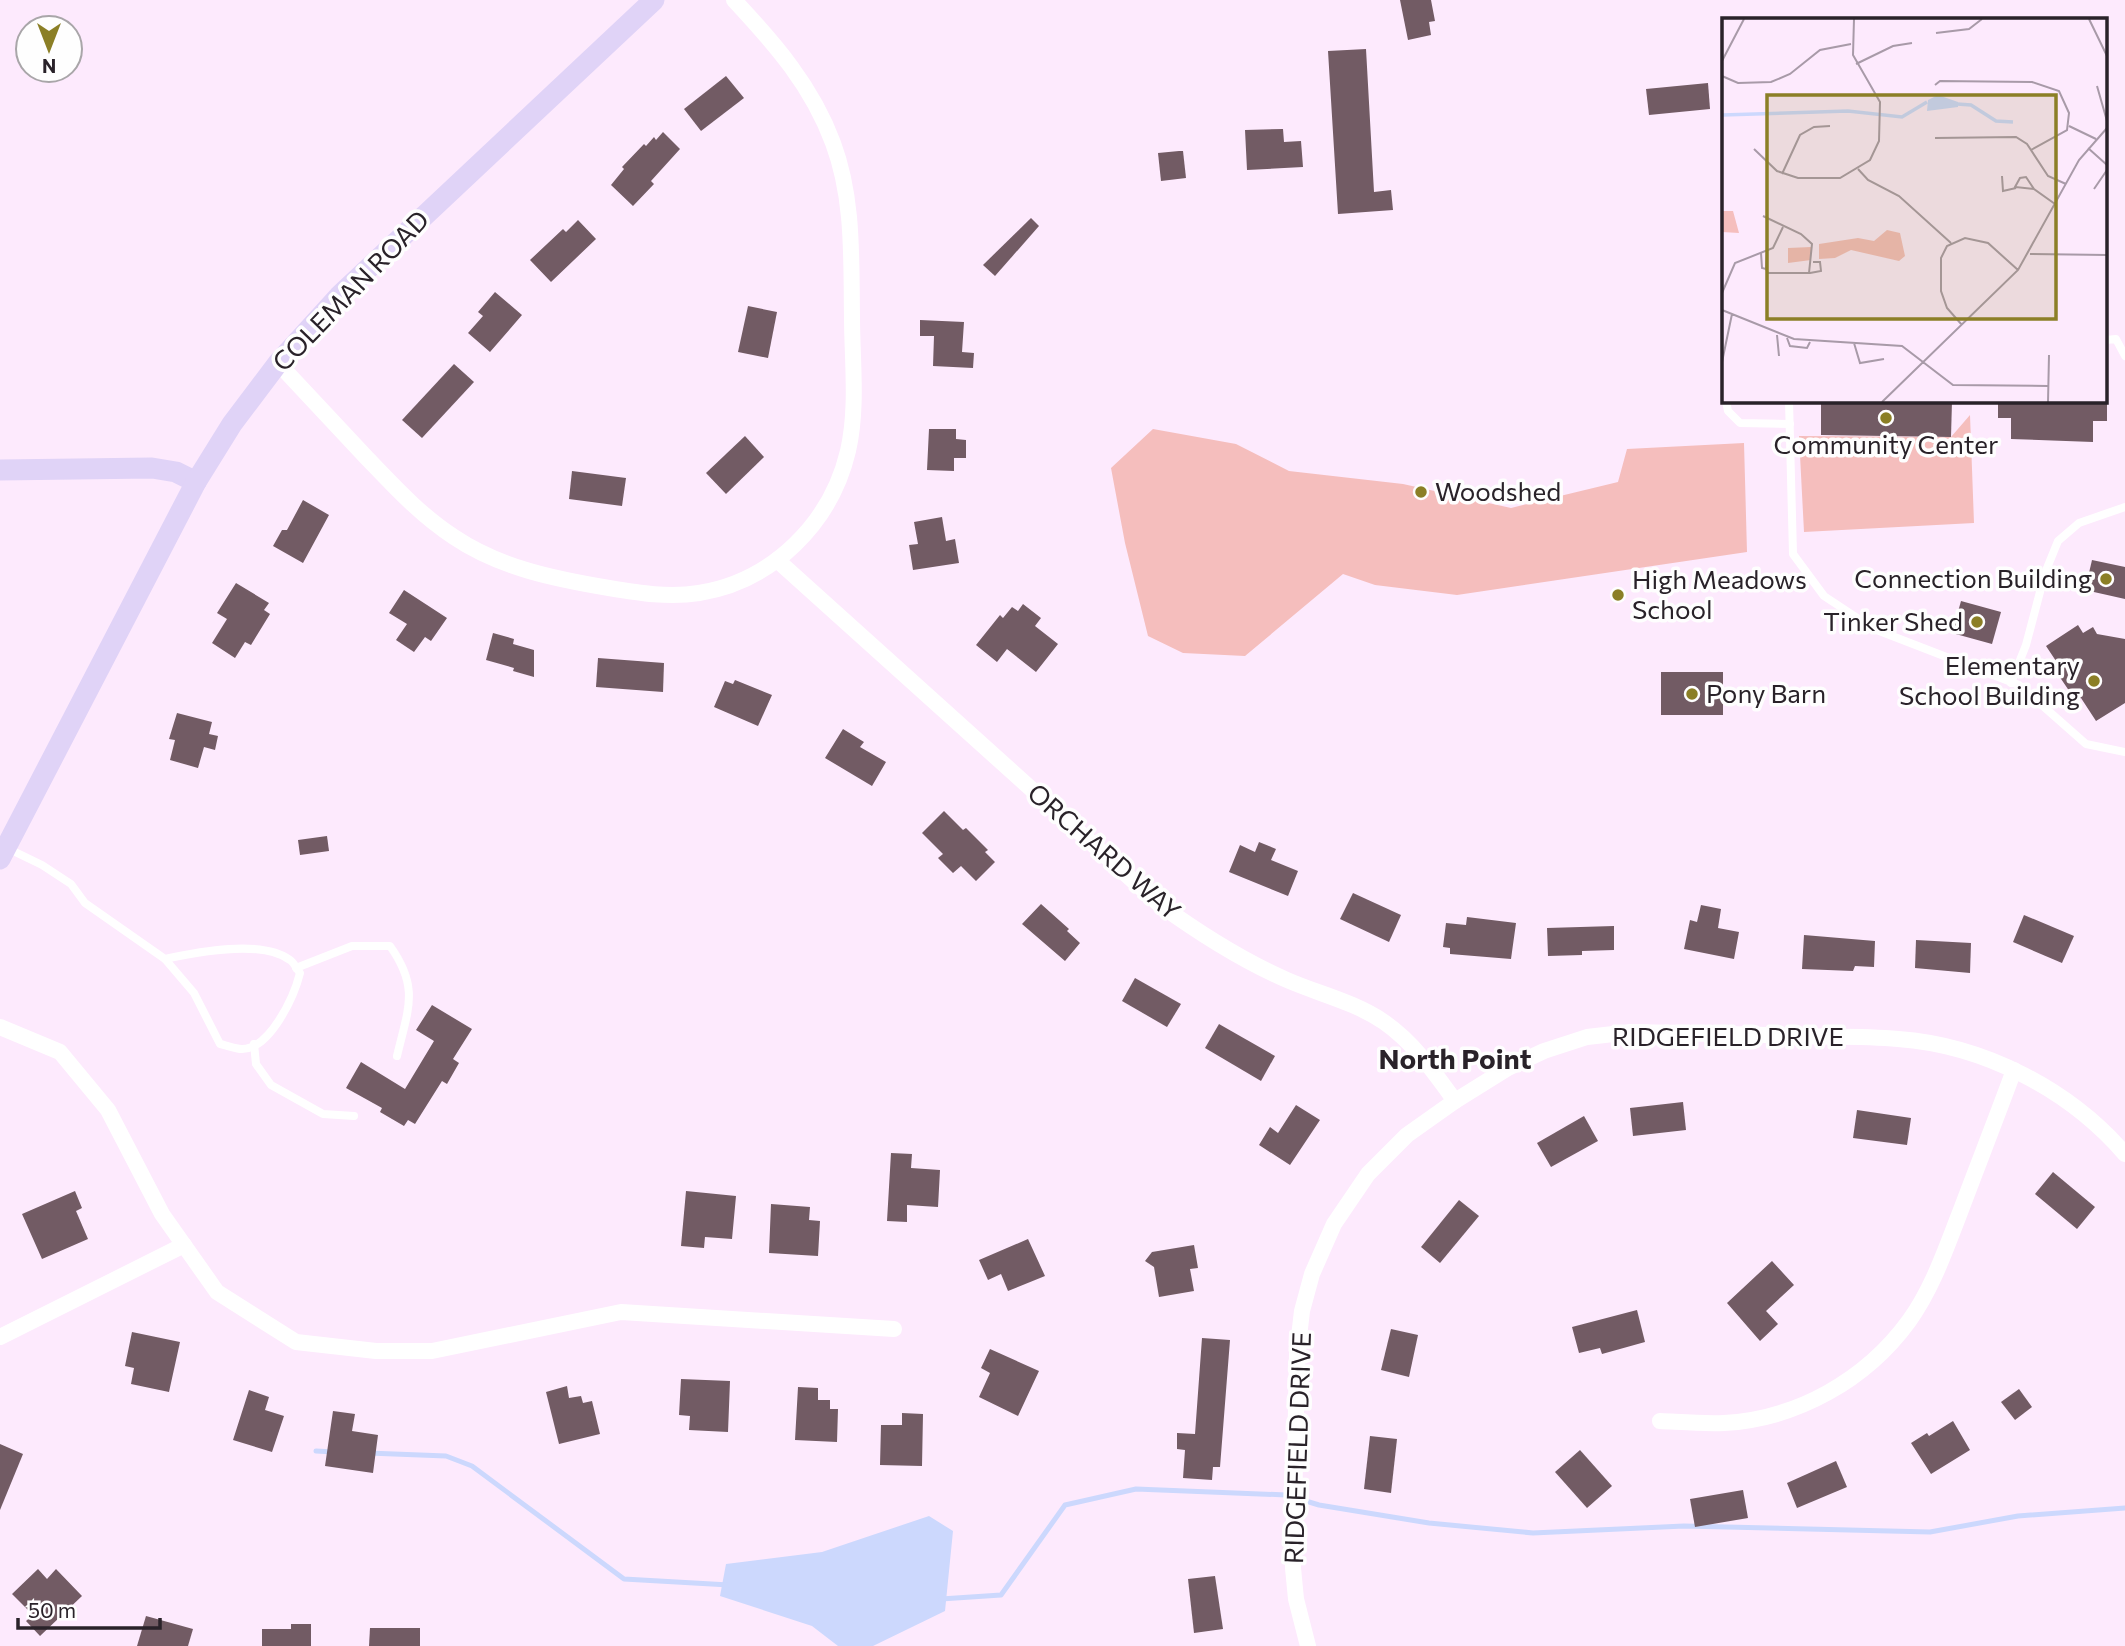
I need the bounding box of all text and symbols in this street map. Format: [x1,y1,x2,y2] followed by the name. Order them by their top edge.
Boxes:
[14,14,84,84] north arrow
[1722,18,2108,402] inset map
[42,55,56,78] text: N
[265,203,434,377] street label: COLEMAN ROAD
[1878,410,1894,426] marker: Community Center
[1774,428,1998,459] place label: Community Center
[1435,475,1561,506] place label: Woodshed
[1413,484,1429,500] marker: Woodshed
[1854,562,2092,593] place label: Connection Building
[1632,563,1807,624] place label: High Meadows School
[2098,571,2114,587] marker: Connection Building
[1610,587,1626,603] marker: High Meadows School
[1823,605,1963,636] place label: Tinker Shed
[1969,614,1985,630] marker: Tinker Shed
[1899,649,2080,710] place label: Elementary School Building
[2086,673,2102,689] marker: Elementary School Building
[1706,677,1826,708] place label: Pony Barn
[1684,686,1700,702] marker: Pony Barn
[1022,776,1188,926] street label: ORCHARD WAY
[1612,1020,1844,1051] street label: RIDGEFIELD DRIVE
[1379,1041,1532,1075] district label: North Point
[1277,1331,1316,1564] street label: RIDGEFIELD DRIVE
[18,1586,159,1630] scale bar
[28,1597,76,1622] text: 50 m

